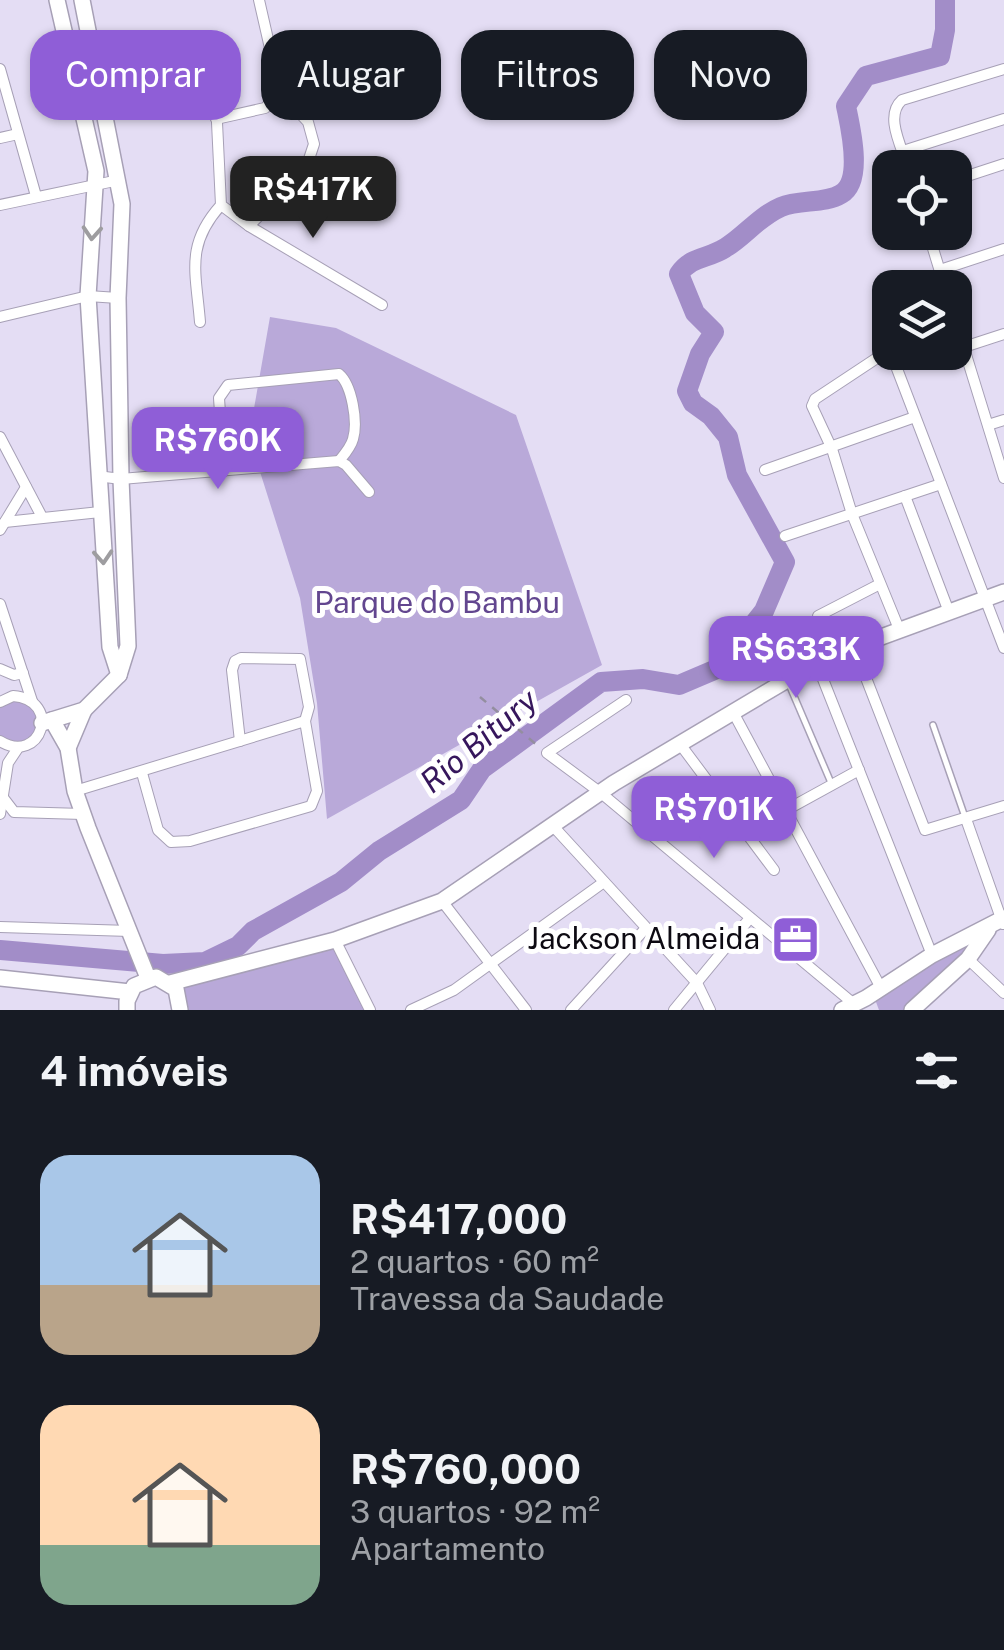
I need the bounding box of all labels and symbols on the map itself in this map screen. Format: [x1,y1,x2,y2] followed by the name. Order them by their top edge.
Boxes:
[232,156,394,241] pin: R$417K
[82,225,103,241] one-way arrow
[137,407,299,492] pin: R$760K
[92,550,113,566] one-way arrow
[314,584,560,620] park label: Parque do Bambu
[715,616,877,701] pin: R$633K
[413,681,545,800] water label: Rio Bitury
[633,776,795,861] pin: R$701K
[769,913,821,965] office icon: Jackson Almeida
[527,920,760,956] place label: Jackson Almeida

